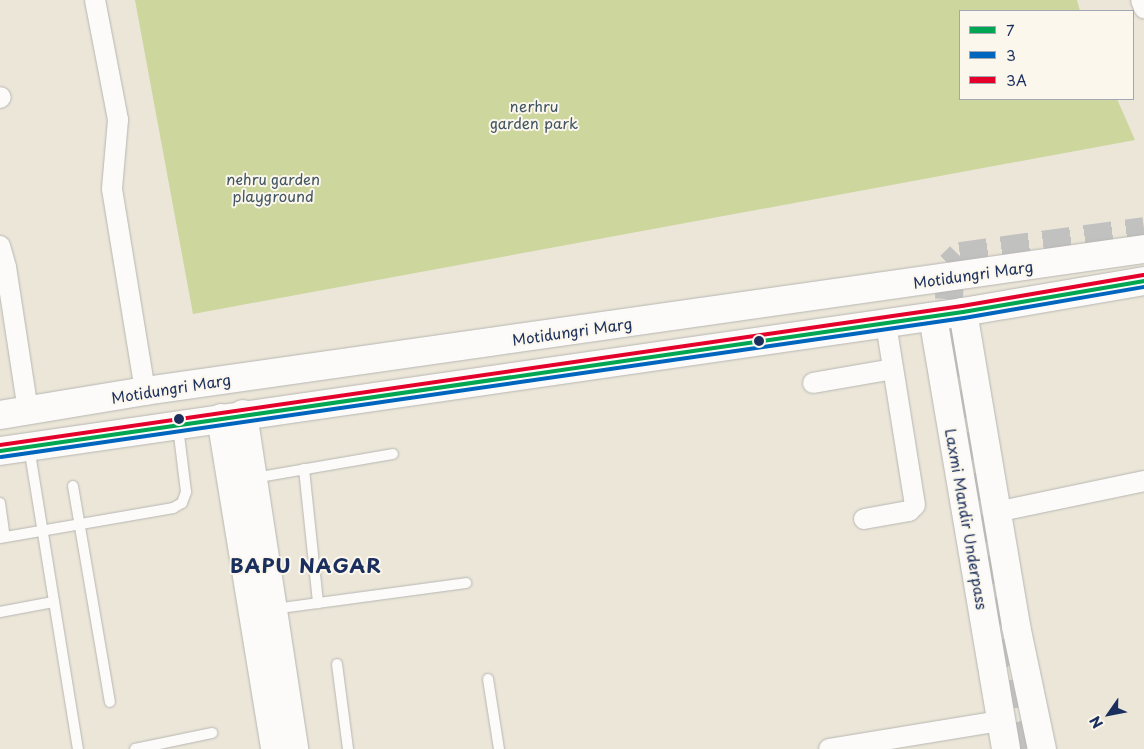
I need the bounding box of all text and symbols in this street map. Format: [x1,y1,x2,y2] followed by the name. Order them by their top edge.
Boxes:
[959,10,1134,100] legend
[1006,18,1015,41] text: 7
[1006,43,1016,66] text: 3
[1006,68,1027,91] text: 3A
[490,96,578,131] park label: nerhru garden park
[226,169,320,204] park label: nehru garden playground
[912,257,1034,291] street label: Motidungri Marg
[511,314,633,348] street label: Motidungri Marg
[754,336,764,346] unlabelled marker
[110,370,232,406] street label: Motidungri Marg
[174,414,184,424] unlabelled marker
[942,428,992,610] street label: Laxmi Mandir Underpass
[229,553,383,577] district label: BAPU NAGAR
[1084,689,1134,739] north arrow
[1084,712,1108,733] text: N

